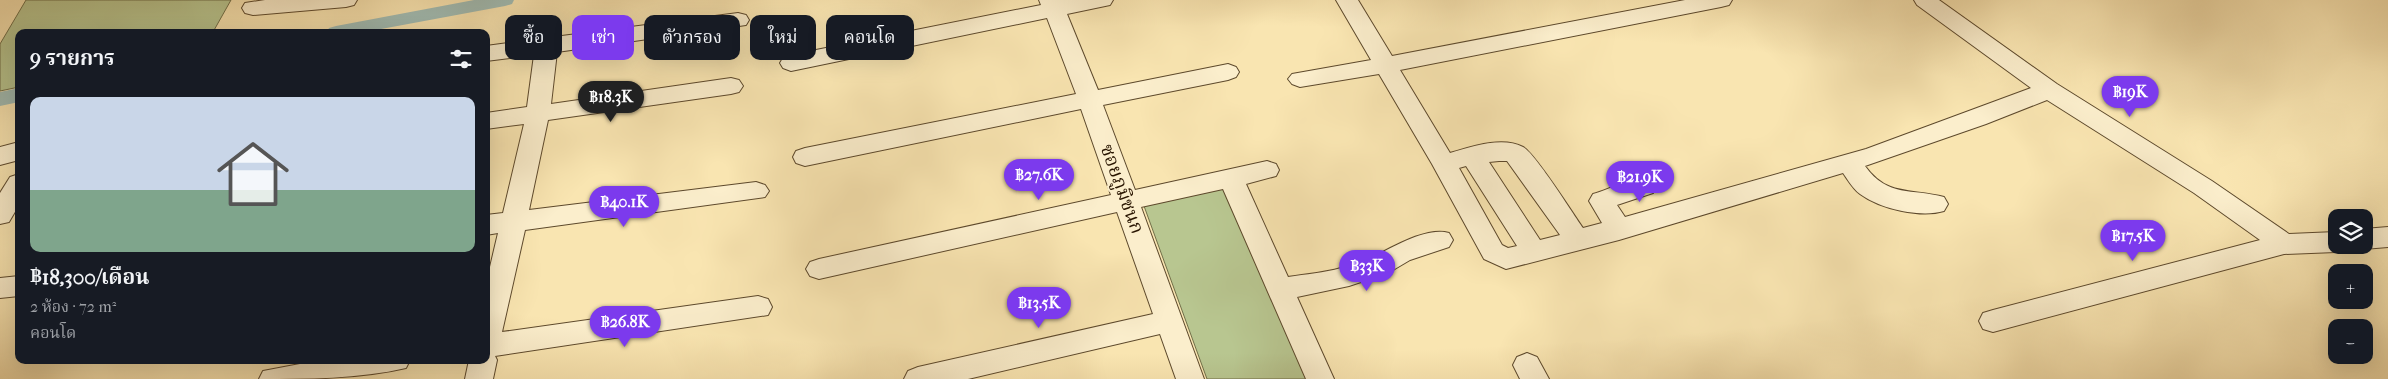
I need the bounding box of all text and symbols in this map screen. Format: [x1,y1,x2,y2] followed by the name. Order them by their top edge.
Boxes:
[505,15,562,60] chip: ซื้อ
[572,15,634,60] chip: เช่า
[644,15,740,60] chip: ตัวกรอง
[750,15,816,60] chip: ใหม่
[826,15,914,60] chip: คอนโด
[447,45,475,73] icon: filters
[30,46,115,70] text: 9 รายการ
[2100,76,2160,118] pin: ฿19K
[570,80,652,123] pin: ฿18.3K
[2113,82,2147,101] text: ฿19K
[589,87,633,106] text: ฿18.3K
[208,129,298,219] icon: home
[1095,141,1148,237] street label: ซอยภูมิชนก
[998,158,1080,201] pin: ฿27.6K
[1599,160,1681,203] pin: ฿21.9K
[1015,165,1063,184] text: ฿27.6K
[1617,167,1663,186] text: ฿21.9K
[583,186,665,228] pin: ฿40.1K
[600,192,648,211] text: ฿40.1K
[2328,209,2373,364] map controls
[2328,209,2373,254] button: layers
[2092,220,2174,262] pin: ฿17.5K
[2111,226,2155,245] text: ฿17.5K
[1337,250,1397,292] pin: ฿33K
[1350,256,1384,275] text: ฿33K
[2328,264,2373,309] button: +
[30,265,149,289] text: ฿18,300/เดือน
[998,286,1080,329] pin: ฿13.5K
[1018,293,1060,312] text: ฿13.5K
[30,297,116,316] text: 2 ห้อง · 72 m²
[584,306,666,348] pin: ฿26.8K
[601,312,649,331] text: ฿26.8K
[2328,319,2373,364] button: −
[30,323,76,342] text: คอนโด

